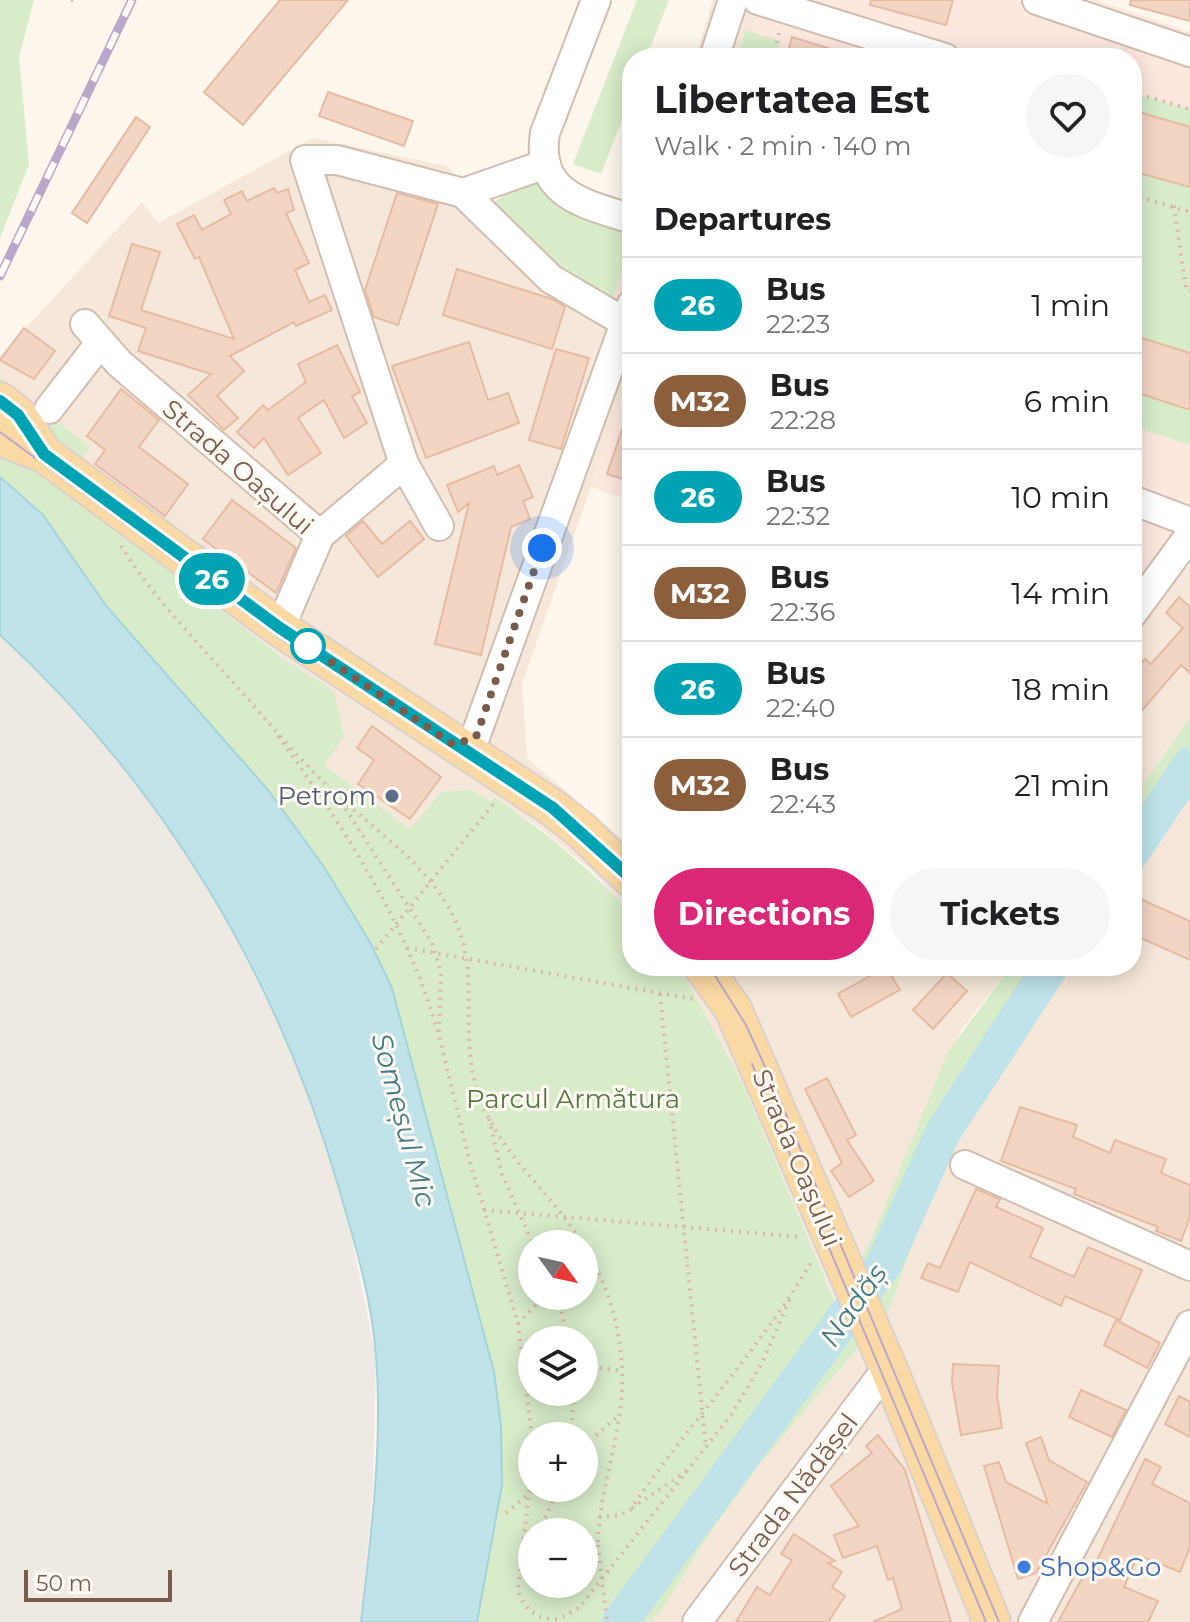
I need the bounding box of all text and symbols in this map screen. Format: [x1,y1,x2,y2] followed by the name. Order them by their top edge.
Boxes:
[1026,74,1110,158] button: heart
[654,76,930,123] text: Libertatea Est
[654,130,912,162] text: Walk · 2 min · 140 m
[654,201,831,238] text: Departures
[766,271,826,308] text: Bus
[1031,287,1110,324] text: 1 min
[681,288,715,322] text: 26
[766,308,830,340] text: 22:23
[770,367,829,404] text: Bus
[1024,383,1110,420] text: 6 min
[670,384,730,418] text: M32
[156,393,320,541] street label: Strada Oașului
[770,404,836,436] text: 22:28
[766,463,826,500] text: Bus
[1011,479,1110,516] text: 10 min
[681,480,715,514] text: 26
[766,500,830,532] text: 22:32
[522,528,562,568] your location
[176,553,248,605] line badge: 26
[770,559,829,596] text: Bus
[195,562,229,596] text: 26
[1011,575,1110,612] text: 14 min
[670,576,730,610] text: M32
[770,596,835,628] text: 22:36
[291,629,325,663] unlabelled marker
[766,655,826,692] text: Bus
[1012,671,1110,708] text: 18 min
[681,672,715,706] text: 26
[766,692,835,724] text: 22:40
[770,751,829,788] text: Bus
[1014,767,1110,804] text: 21 min
[670,768,730,802] text: M32
[277,780,376,812] place label: Petrom
[383,787,401,805] marker: Petrom
[770,788,836,820] text: 22:43
[654,868,874,960] button: Directions
[890,868,1110,960] button: Tickets
[364,1029,444,1211] water label: Someșul Mic
[745,1064,849,1252] street label: Strada Oașului
[466,1083,680,1115] park label: Parcul Armătura
[518,1230,598,1310] north arrow
[518,1230,598,1598] map controls
[812,1257,894,1353] water label: Nadăș
[518,1326,598,1406] button: layers
[721,1407,865,1583] street label: Strada Nădășel
[518,1422,598,1502] button: +
[518,1518,598,1598] button: −
[1040,1551,1161,1583] place label: Shop&Go
[1015,1558,1033,1576] marker: Shop&Go
[24,1566,172,1602] scale bar
[36,1570,92,1597] text: 50 m

